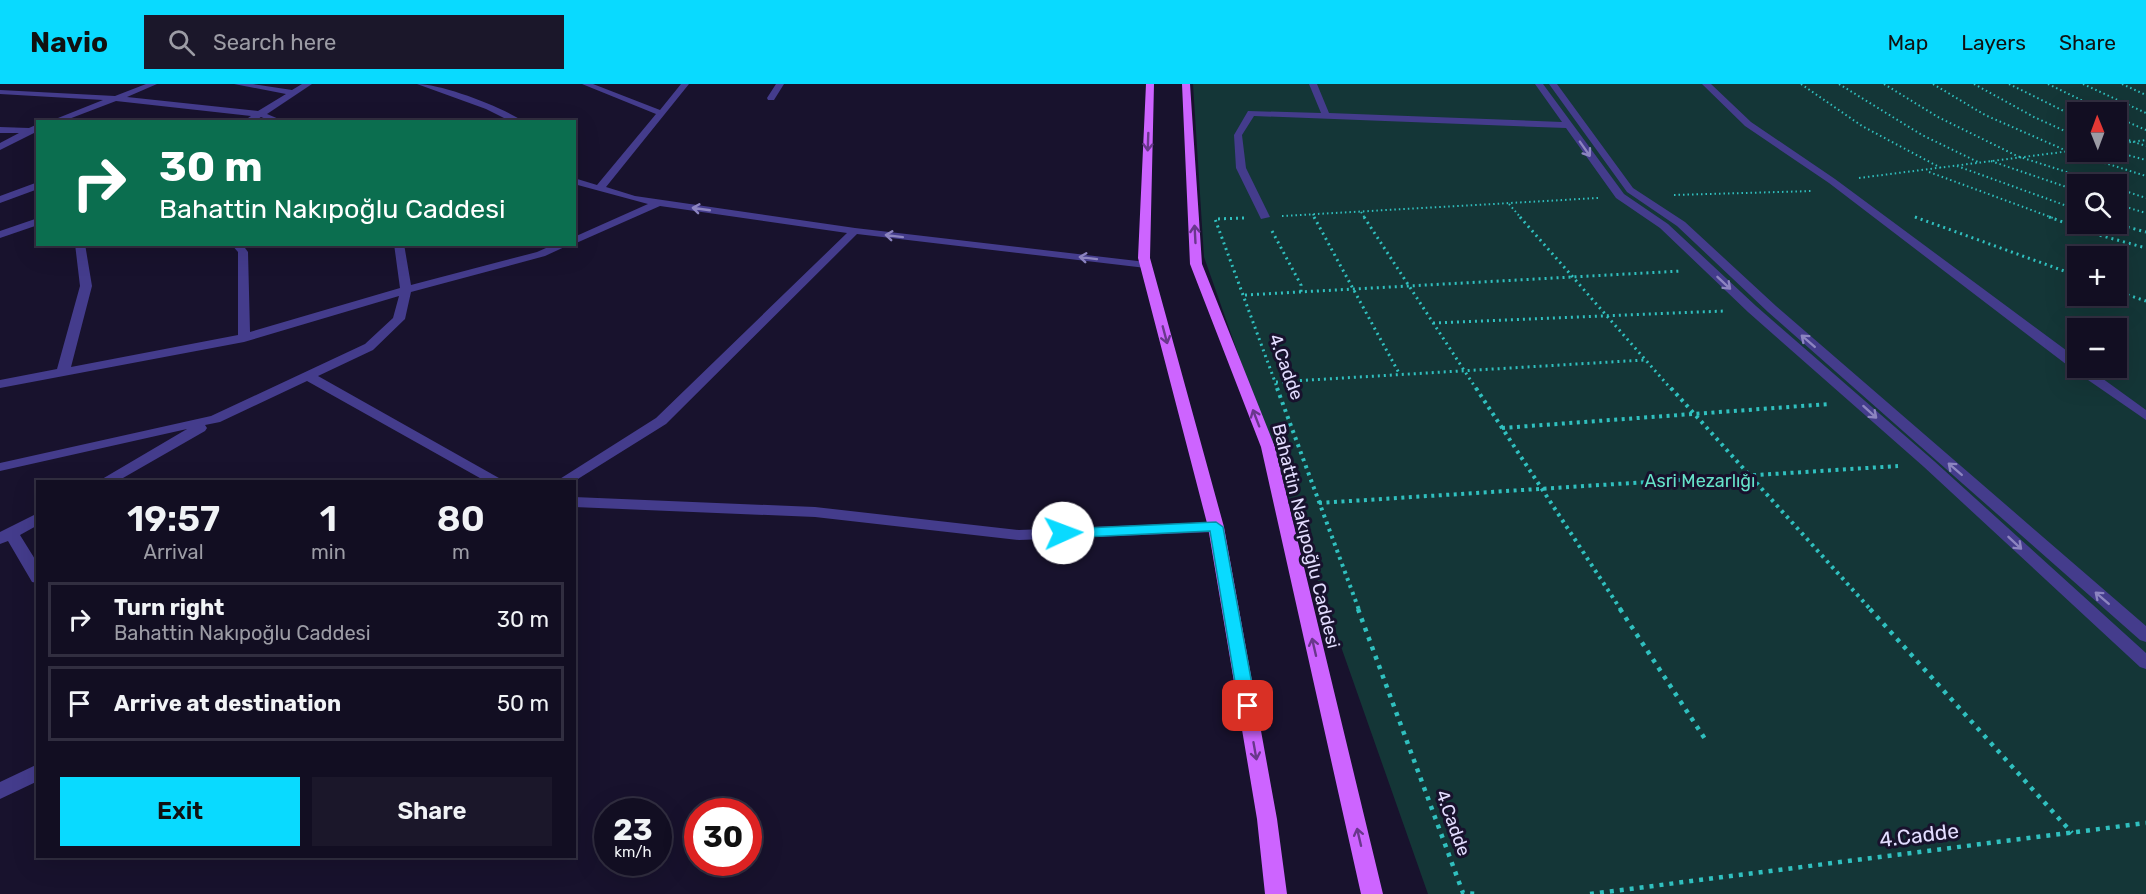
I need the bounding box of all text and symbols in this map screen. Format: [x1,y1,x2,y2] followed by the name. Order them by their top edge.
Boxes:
[144,15,564,69] search box
[30,26,108,59] text: Navio
[165,26,198,59] icon: search
[213,29,336,56] text: Search here
[1887,30,1928,55] text: Map
[1961,30,2026,55] text: Layers
[2059,30,2116,55] text: Share
[2067,102,2127,162] north arrow
[2067,102,2127,378] map controls
[1142,132,1154,152] one-way arrow
[1579,140,1591,156] one-way arrow
[159,142,263,192] text: 30 m
[60,144,138,222] icon: right
[2067,174,2127,234] button: search
[159,193,506,225] text: Bahattin Nakıpoğlu Caddesi
[692,203,712,214] one-way arrow
[1189,224,1200,244] one-way arrow
[885,230,905,241] one-way arrow
[2067,246,2127,306] button: +
[1079,252,1099,263] one-way arrow
[1716,276,1731,290] one-way arrow
[2067,318,2127,378] button: −
[1160,325,1172,344] one-way arrow
[1264,331,1308,403] street label: 4.Cadde
[1801,334,1816,348] one-way arrow
[1862,405,1877,419] one-way arrow
[1250,409,1261,427] one-way arrow
[1267,421,1345,651] street label: Bahattin Nakıpoğlu Caddesi
[1948,462,1963,476] one-way arrow
[1645,470,1755,492] park label: Asri Mezarlığı
[127,497,220,540] text: 19:57
[320,497,337,540] text: 1
[437,497,485,540] text: 80
[1031,501,1095,565] position arrow
[2007,536,2022,550] one-way arrow
[144,540,204,564] text: Arrival
[311,540,346,564] text: min
[452,540,470,564] text: m
[2095,591,2110,605] one-way arrow
[114,594,224,621] text: Turn right
[63,603,96,636] icon: right
[497,606,549,633] text: 30 m
[114,621,371,645] text: Bahattin Nakıpoğlu Caddesi
[1308,638,1320,657] one-way arrow
[1222,680,1273,731] pin
[63,687,96,720] icon: arrive
[1231,689,1264,722] icon: arrive
[114,690,341,717] text: Arrive at destination
[497,690,549,717] text: 50 m
[1250,740,1261,760] one-way arrow
[60,777,300,846] button: Exit
[312,777,552,846] button: Share
[1431,787,1475,859] street label: 4.Cadde
[684,798,762,876] speed limit sign: 30
[613,812,653,848] text: 23
[1878,818,1960,852] street label: 4.Cadde
[1352,828,1364,847] one-way arrow
[614,843,652,861] text: km/h

